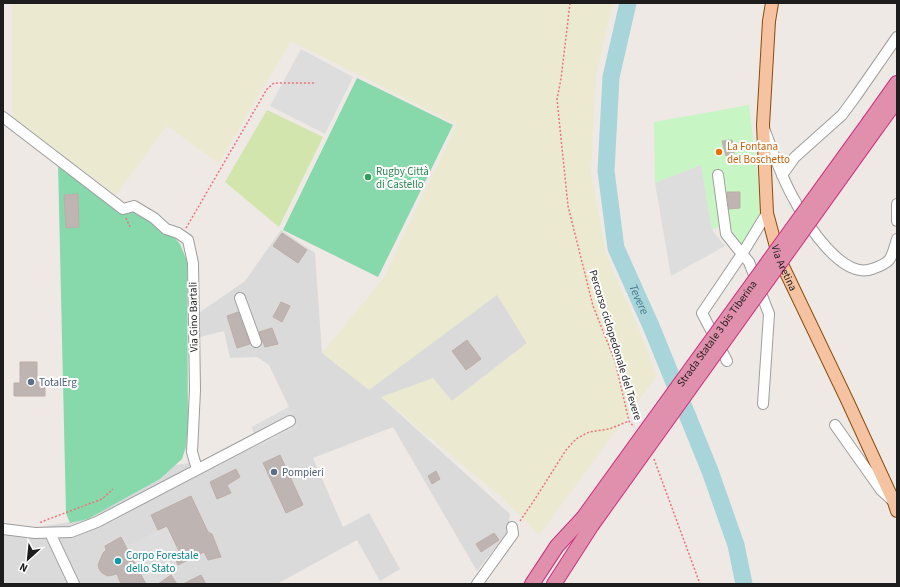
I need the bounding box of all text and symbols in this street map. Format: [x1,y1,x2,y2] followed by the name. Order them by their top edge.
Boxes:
[727,139,790,167] place label: La Fontana del Boschetto
[714,147,724,157] marker: La Fontana del Boschetto
[376,164,429,192] place label: Rugby Città di Castello
[363,172,373,182] marker: Rugby Città di Castello
[768,243,801,293] street label: Via Aretina
[585,268,646,423] street label: Percorso ciclopedonale del Tevere
[673,277,761,390] street label: Strada Statale 3 bis Tiberina
[185,282,202,352] street label: Via Gino Bartali
[624,282,653,318] water label: Tevere
[39,375,77,390] place label: TotalErg
[26,377,36,387] marker: TotalErg
[282,465,324,480] place label: Pompieri
[269,467,279,477] marker: Pompieri
[8,539,48,579] north arrow
[126,548,199,576] place label: Corpo Forestale dello Stato
[113,556,123,566] marker: Corpo Forestale dello Stato
[17,559,30,576] text: N

